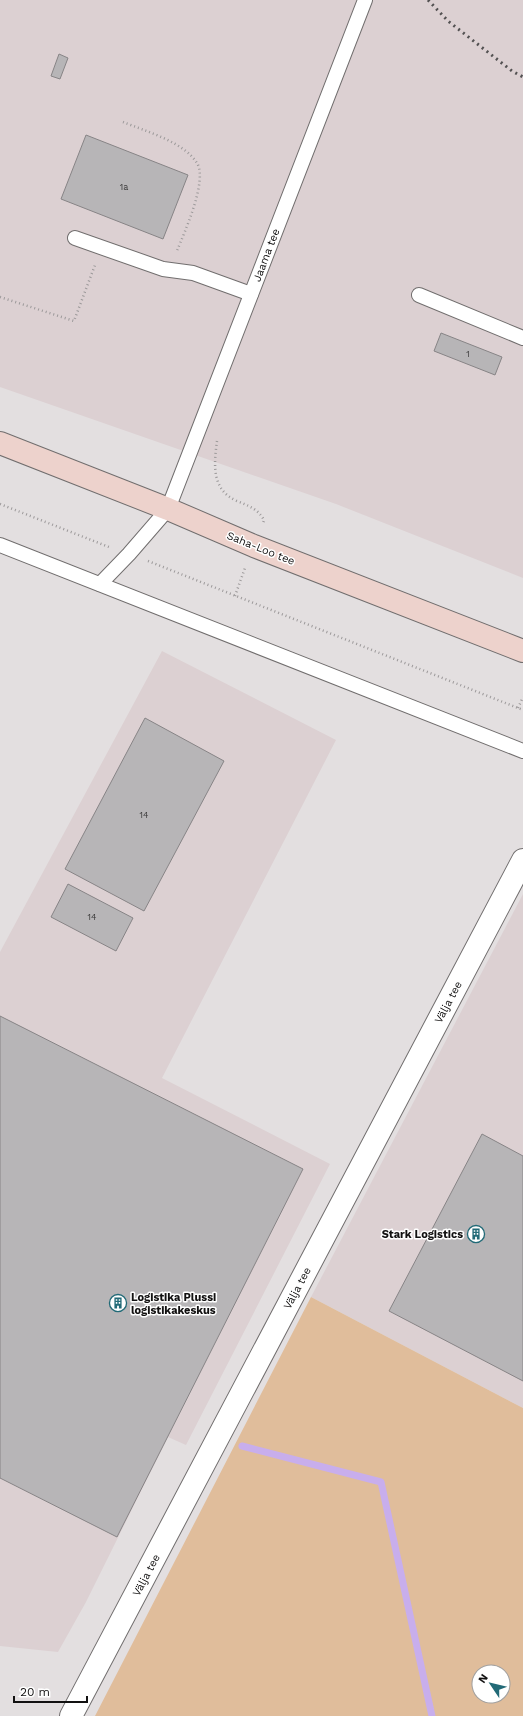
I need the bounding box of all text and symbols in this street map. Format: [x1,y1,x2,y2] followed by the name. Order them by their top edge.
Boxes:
[120,182,128,192] house number: 1a
[250,227,283,284] street label: Jaama tee
[466,349,470,359] house number: 1
[225,529,297,568] street label: Saha-Loo tee
[139,810,149,820] house number: 14
[87,912,97,922] house number: 14
[432,979,465,1026] street label: Välja tee
[466,1224,486,1244] building icon: Stark Logistics
[382,1228,463,1241] place label: Stark Logistics
[281,1265,314,1312] street label: Välja tee
[131,1291,216,1317] place label: Logistika Plussi logistikakeskus
[108,1293,128,1313] building icon: Logistika Plussi logistikakeskus
[130,1552,163,1599] street label: Välja tee
[471,1664,511,1704] north arrow
[476,1671,491,1686] text: N
[14,1678,87,1704] scale bar
[20,1685,50,1699] text: 20 m

